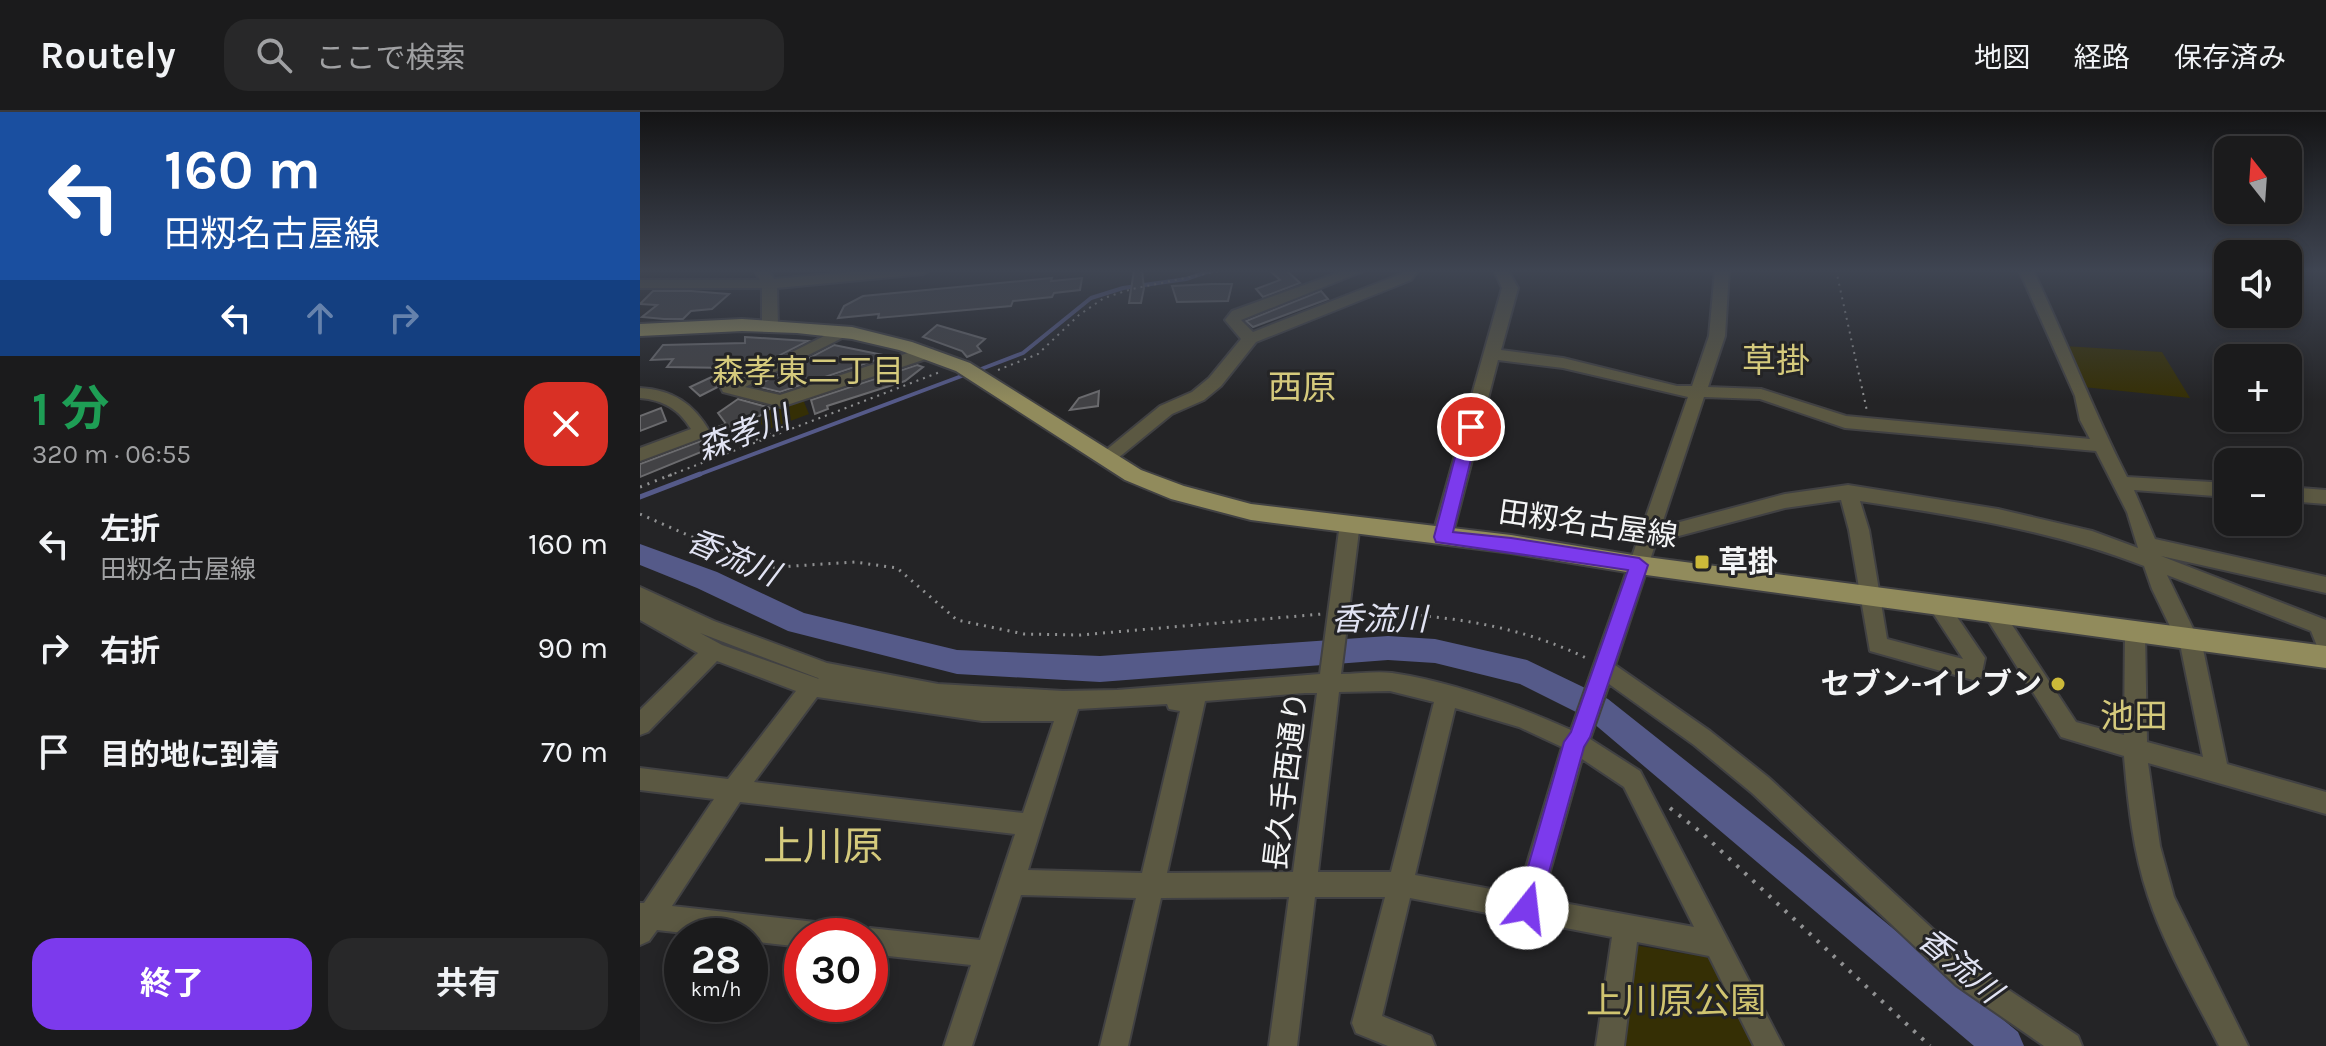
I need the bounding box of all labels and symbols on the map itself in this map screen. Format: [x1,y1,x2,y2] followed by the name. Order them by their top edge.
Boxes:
[2214,136,2302,224] north arrow
[1742,341,1810,381] district label: 草掛
[712,353,904,390] district label: 森孝東二丁目
[1268,368,1336,408] district label: 西原
[1437,393,1505,461] pin
[692,398,797,468] water label: 森孝川
[1496,494,1680,554] street label: 田籾名古屋線
[681,522,787,594] water label: 香流川
[1718,544,1778,580] place label: 草掛
[1693,553,1711,571] marker: 草掛
[1331,601,1430,638] water label: 香流川
[1821,666,2042,702] place label: セブン-イレブン
[2049,675,2067,693] marker: セブン-イレブン
[1257,689,1315,873] street label: 長久手西通り
[2100,697,2168,737] district label: 池田
[763,823,883,870] district label: 上川原
[1485,866,1569,950] position arrow
[784,918,888,1022] speed limit sign: 30
[1911,920,2011,1012] water label: 香流川
[1586,980,1766,1022] park label: 上川原公園

